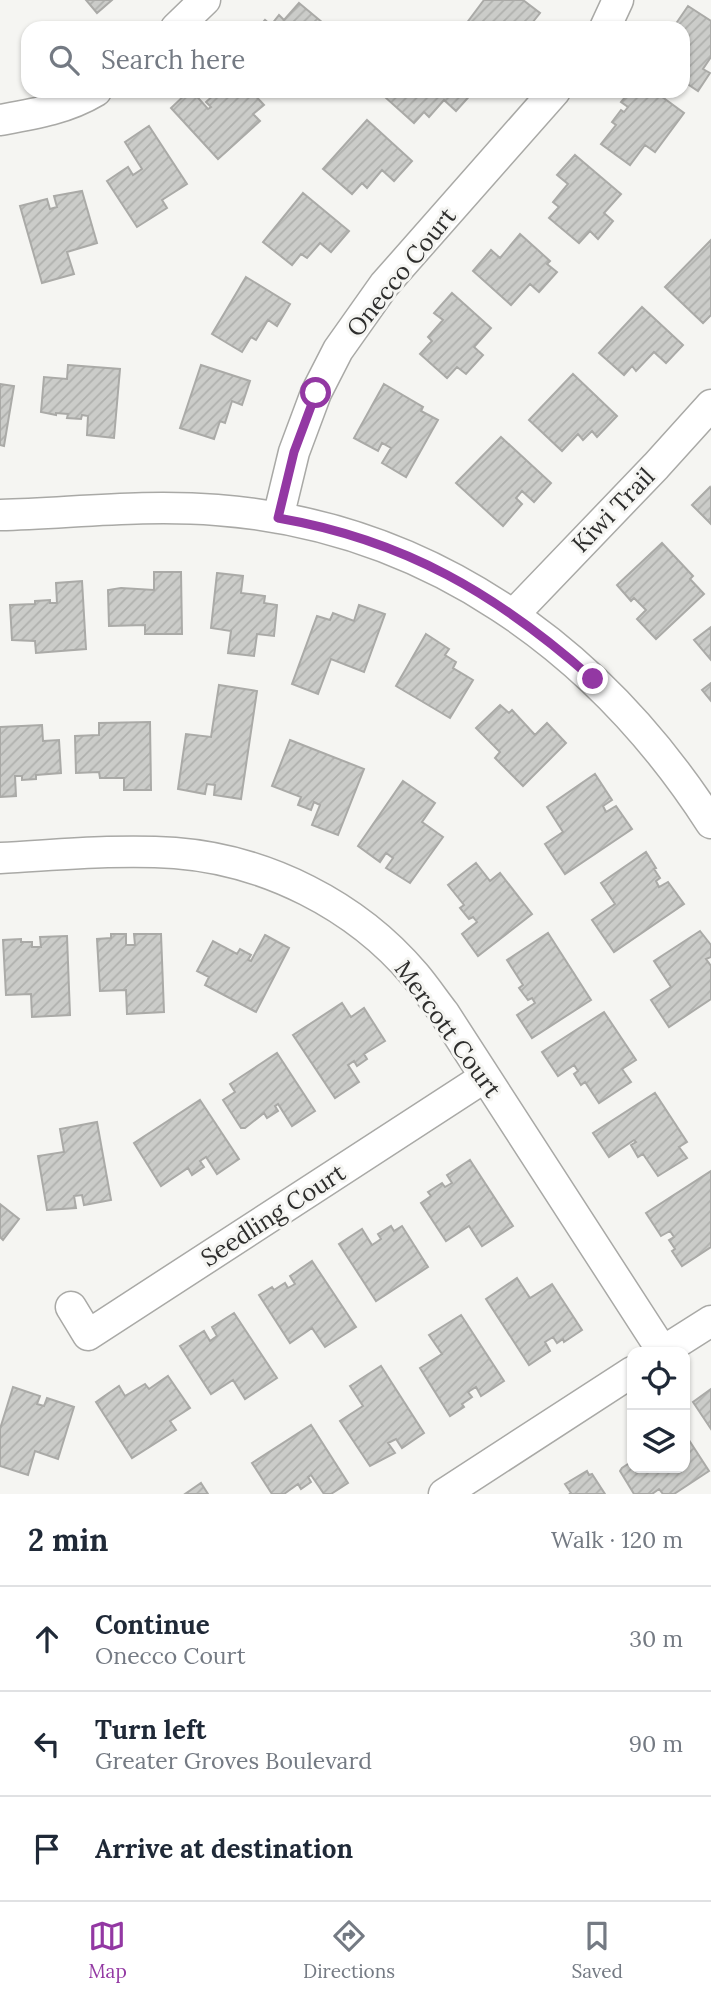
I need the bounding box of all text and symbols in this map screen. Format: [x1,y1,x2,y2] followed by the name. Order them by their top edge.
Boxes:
[21,21,690,98] search box
[45,41,83,79] icon: search
[101,43,245,76] text: Search here
[340,201,463,343] street label: Onecco Court
[300,377,331,408] route start
[565,461,661,559] street label: Kiwi Trail
[577,663,608,694] route end
[388,954,509,1104] street label: Mercott Court
[195,1156,352,1273] street label: Seedling Court
[627,1347,690,1473] map controls
[627,1347,690,1410] button: locate
[627,1410,690,1473] button: layers
[28,1521,108,1559] text: 2 min
[551,1525,683,1554] text: Walk · 120 m
[95,1608,210,1641] text: Continue
[28,1620,66,1658] icon: ahead
[629,1624,683,1653] text: 30 m
[95,1641,246,1670] text: Onecco Court
[95,1713,206,1746] text: Turn left
[28,1725,66,1763] icon: left
[629,1729,683,1758] text: 90 m
[95,1746,372,1775] text: Greater Groves Boulevard
[28,1830,66,1868] icon: arrive
[95,1832,353,1865] text: Arrive at destination
[88,1917,127,1983] tab: Map
[303,1917,395,1983] tab: Directions
[571,1917,623,1983] tab: Saved

